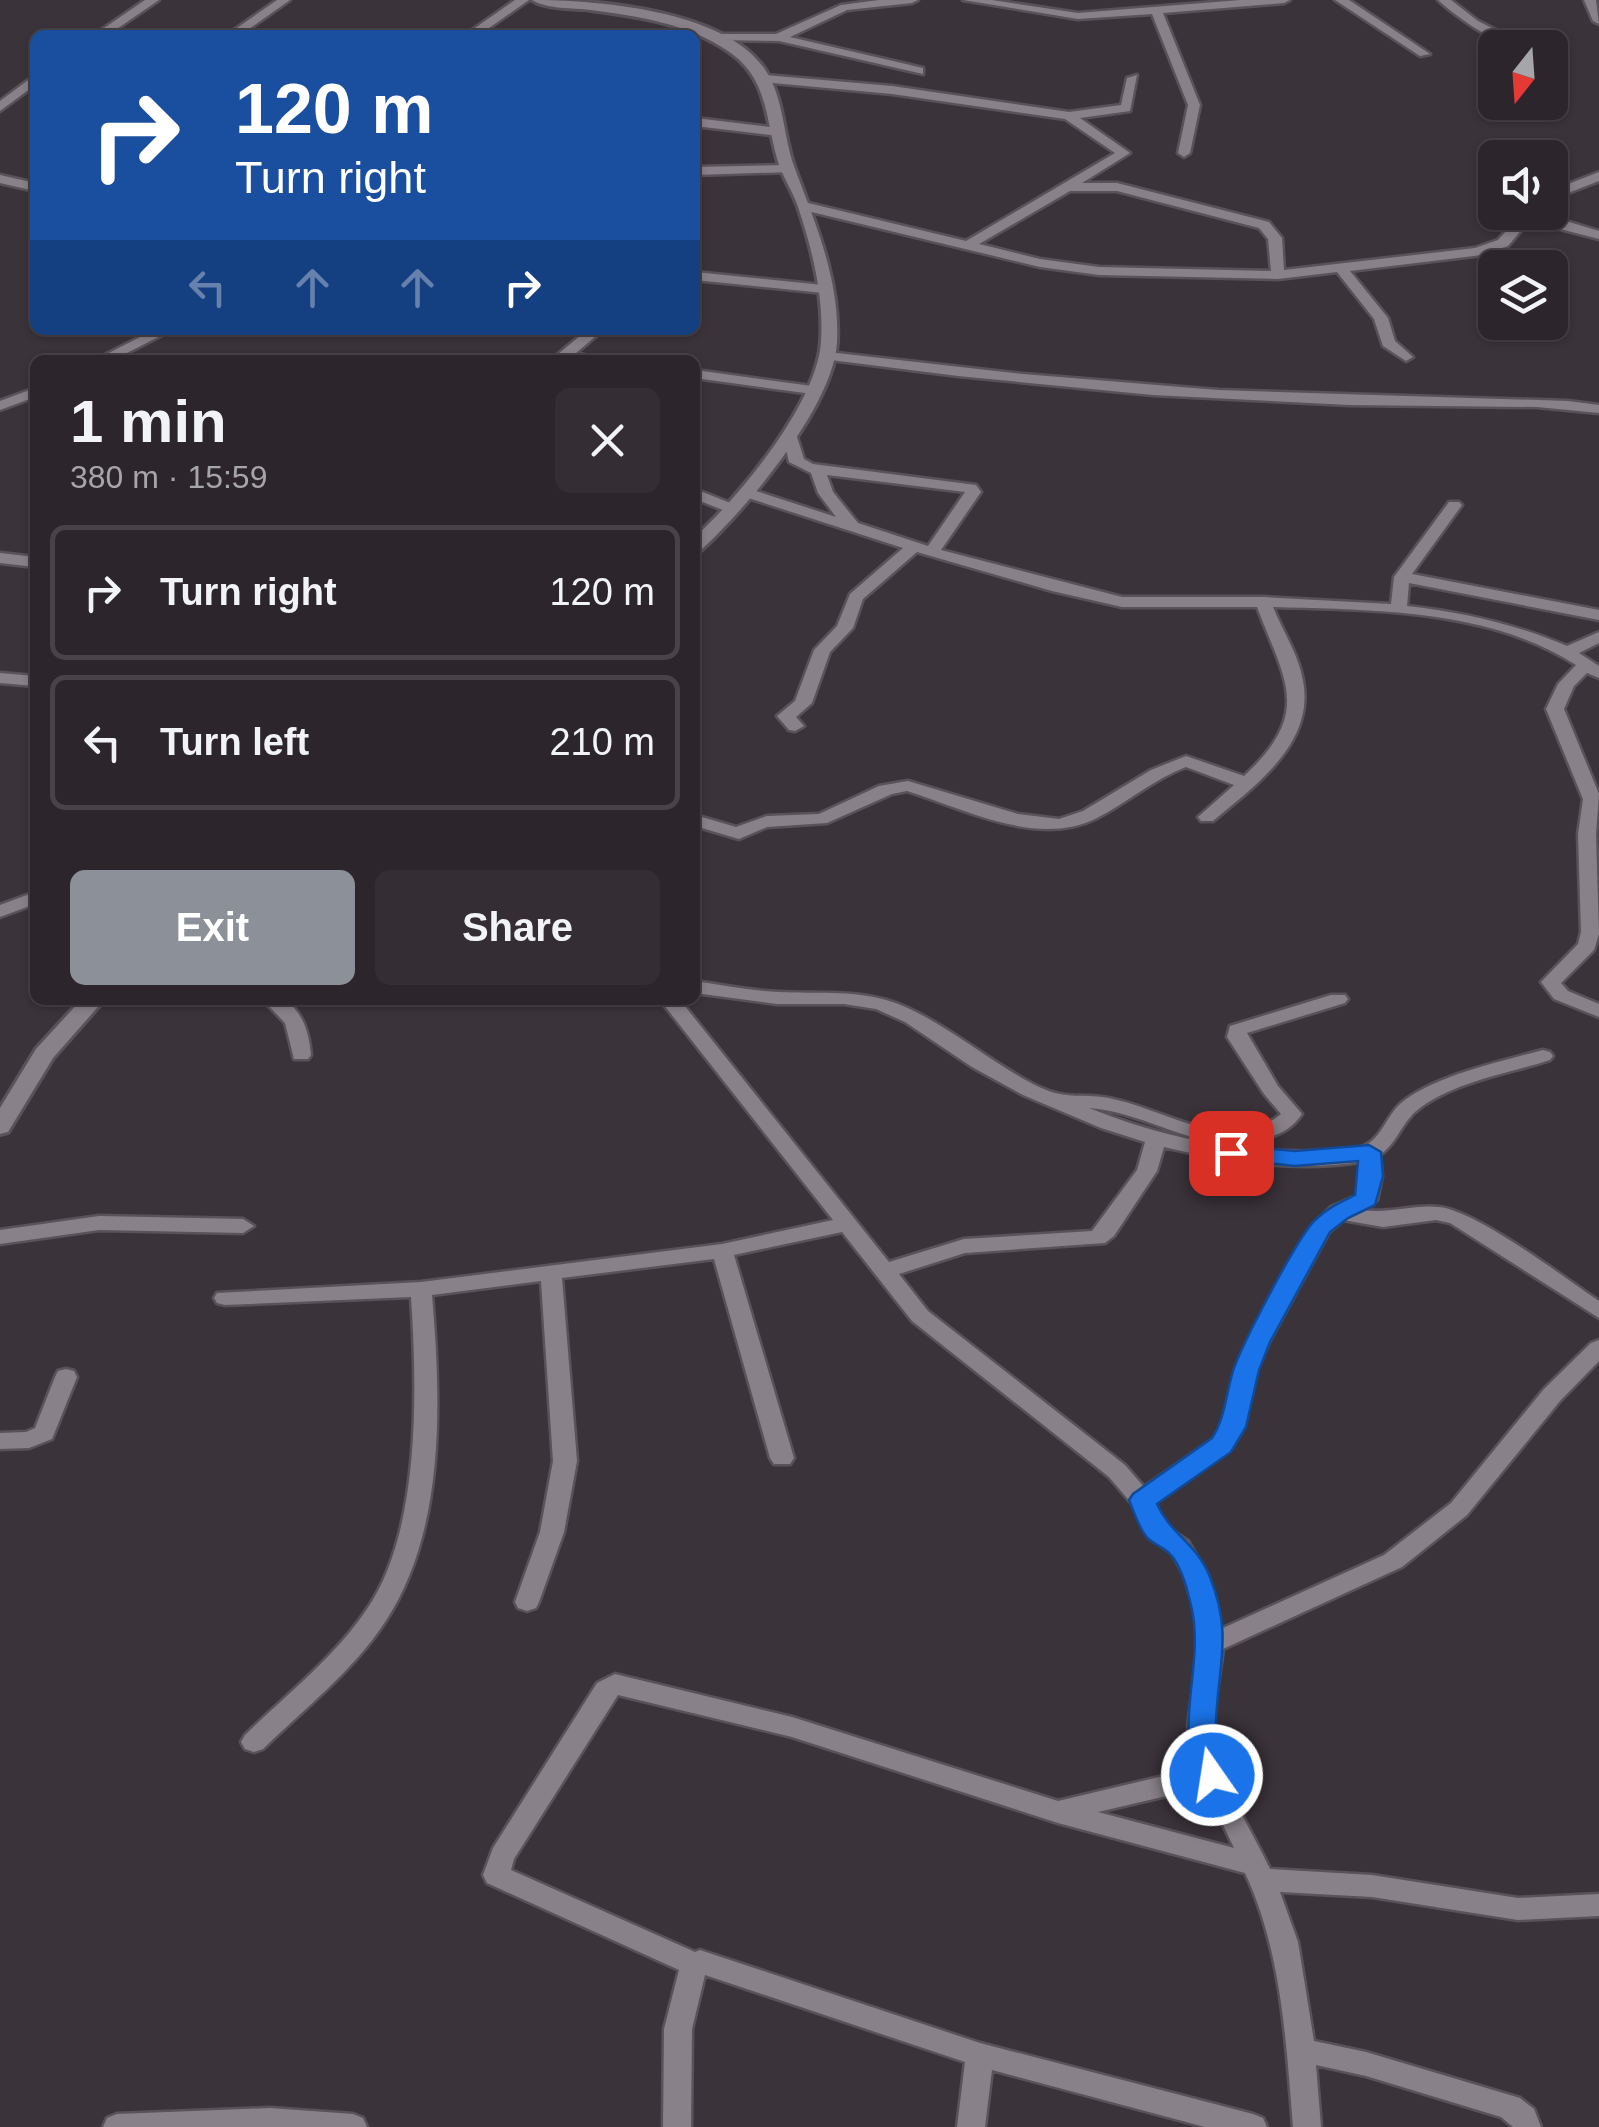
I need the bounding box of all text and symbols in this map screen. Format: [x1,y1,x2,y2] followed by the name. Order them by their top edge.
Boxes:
[1478,30,1568,120] north arrow
[1478,30,1568,340] map controls
[70,70,200,200] icon: right
[235,70,433,148] text: 120 m
[1478,140,1568,230] button: sound
[235,152,426,203] text: Turn right
[1478,250,1568,340] button: layers
[180,260,235,315] icon: left
[285,260,340,315] icon: ahead
[390,260,445,315] icon: ahead
[495,260,550,315] icon: right
[70,388,227,455] text: 1 min
[555,388,660,493] button: close
[70,459,267,495] text: 380 m · 15:59
[75,565,130,620] icon: right
[160,571,337,613] text: Turn right
[549,571,655,613] text: 120 m
[75,715,130,770] icon: left
[160,721,309,763] text: Turn left
[549,721,655,763] text: 210 m
[70,870,355,985] button: Exit
[375,870,660,985] button: Share
[1189,1111,1274,1196] pin
[1204,1126,1259,1181] icon: arrive
[1160,1723,1264,1827] position arrow

